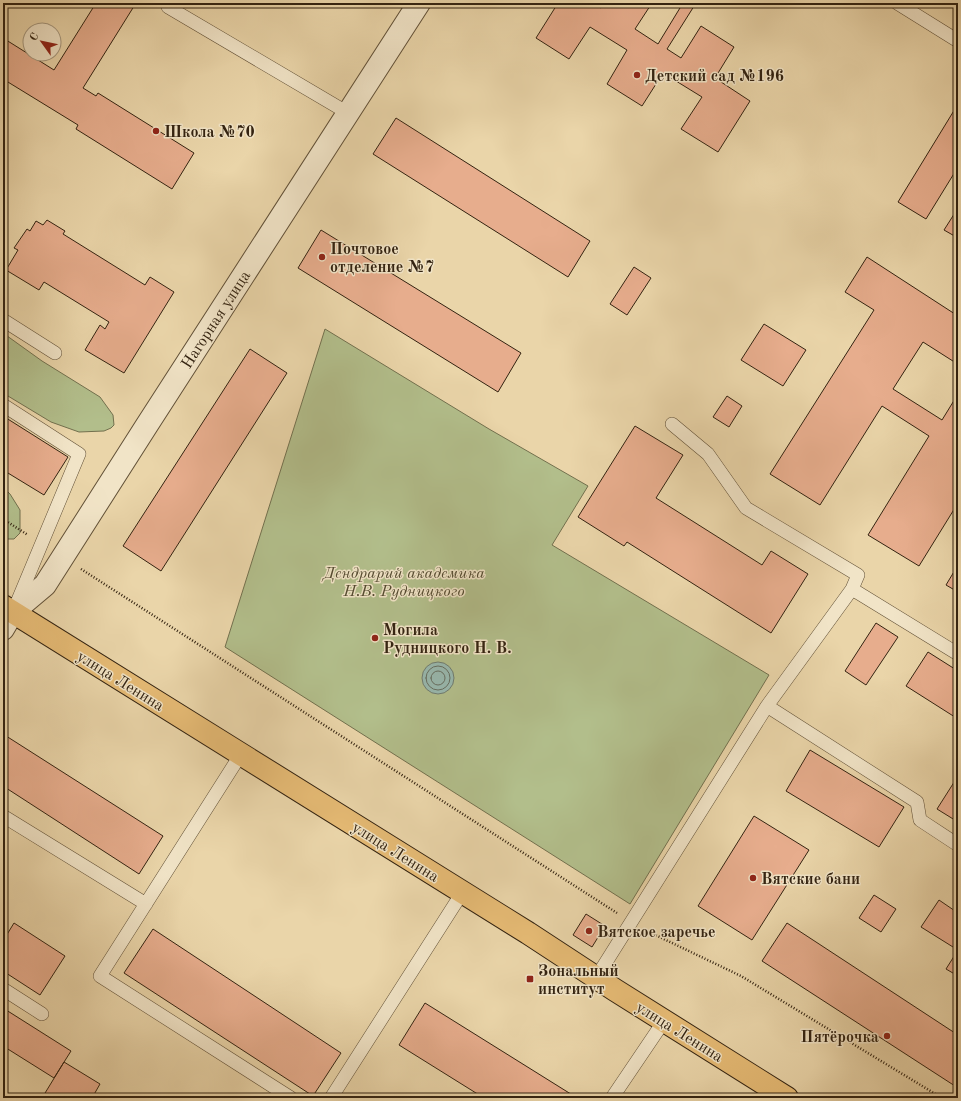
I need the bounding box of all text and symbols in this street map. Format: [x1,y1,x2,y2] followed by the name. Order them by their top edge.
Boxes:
[22,22,62,62] north arrow
[28,31,41,43] text: С
[645,69,784,85] place label: Детский сад №196
[632,70,642,80] marker: Детский сад №196
[164,125,255,141] place label: Школа №70
[151,126,161,136] marker: Школа №70
[330,242,434,276] place label: Почтовое отделение №7
[317,252,327,262] marker: Почтовое отделение №7
[179,268,254,372] street label: Нагорная улица
[321,566,485,600] park label: Дендрарий академика Н.В. Рудницкого
[383,623,512,657] place label: Могила Рудницкого Н. В.
[370,633,380,643] marker: Могила Рудницкого Н. В.
[74,649,166,715] street label: улица Ленина
[349,820,441,886] street label: улица Ленина
[761,872,860,888] place label: Вятские бани
[748,873,758,883] marker: Вятские бани
[597,925,716,941] place label: Вятское заречье
[584,926,594,936] marker: Вятское заречье
[538,964,619,998] place label: Зональный институт
[525,974,535,984] marker: Зональный институт
[633,1000,725,1066] street label: улица Ленина
[801,1030,879,1046] place label: Пятёрочка
[882,1031,892,1041] marker: Пятёрочка

